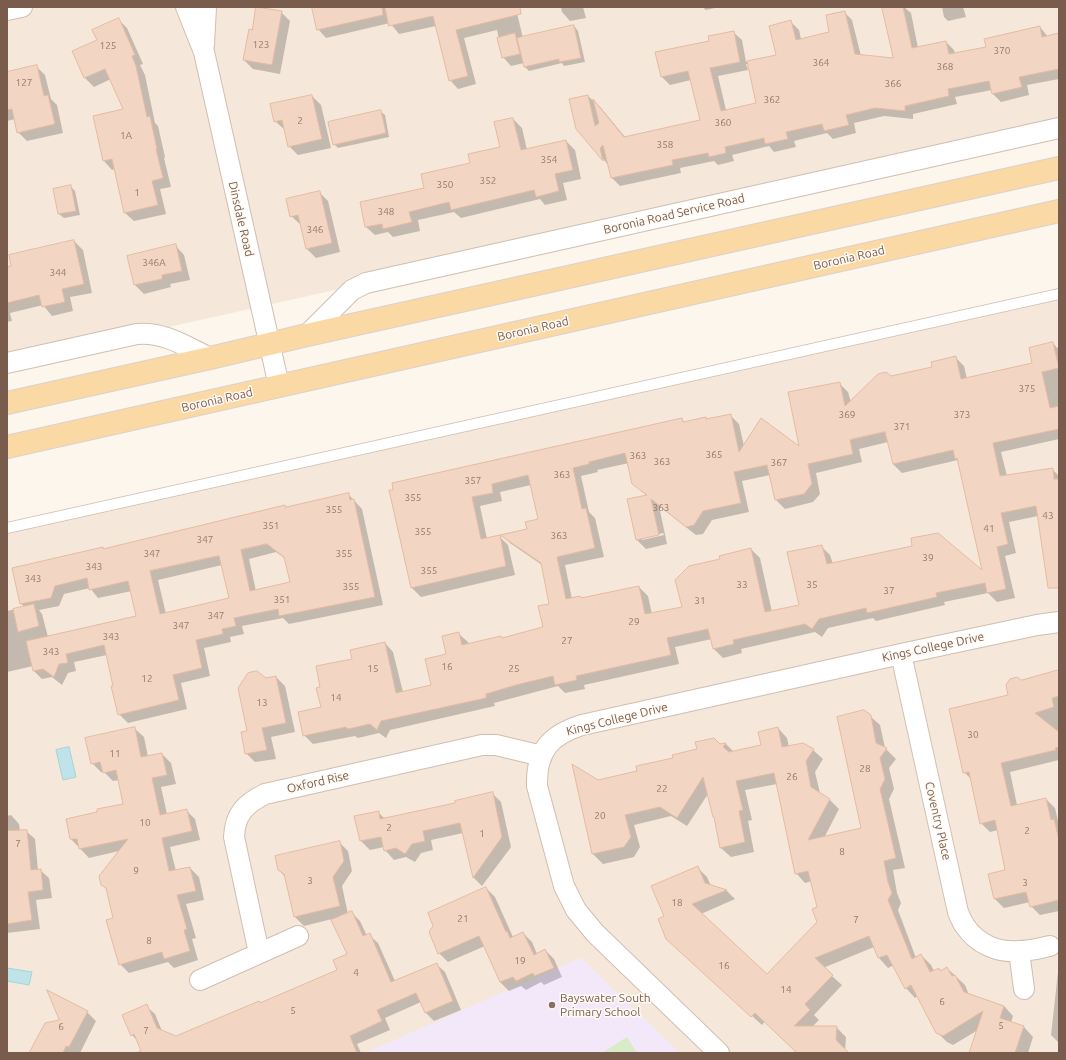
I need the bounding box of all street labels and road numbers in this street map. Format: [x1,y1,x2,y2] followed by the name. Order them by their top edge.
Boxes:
[225,180,257,258] street label: Dinsdale Road
[602,191,746,237] street label: Boronia Road Service Road
[812,243,886,273] street label: Boronia Road
[496,314,570,344] street label: Boronia Road
[180,385,254,415] street label: Boronia Road
[881,629,985,665] street label: Kings College Drive
[565,699,669,739] street label: Kings College Drive
[285,768,351,796] street label: Oxford Rise
[922,780,954,862] street label: Coventry Place

